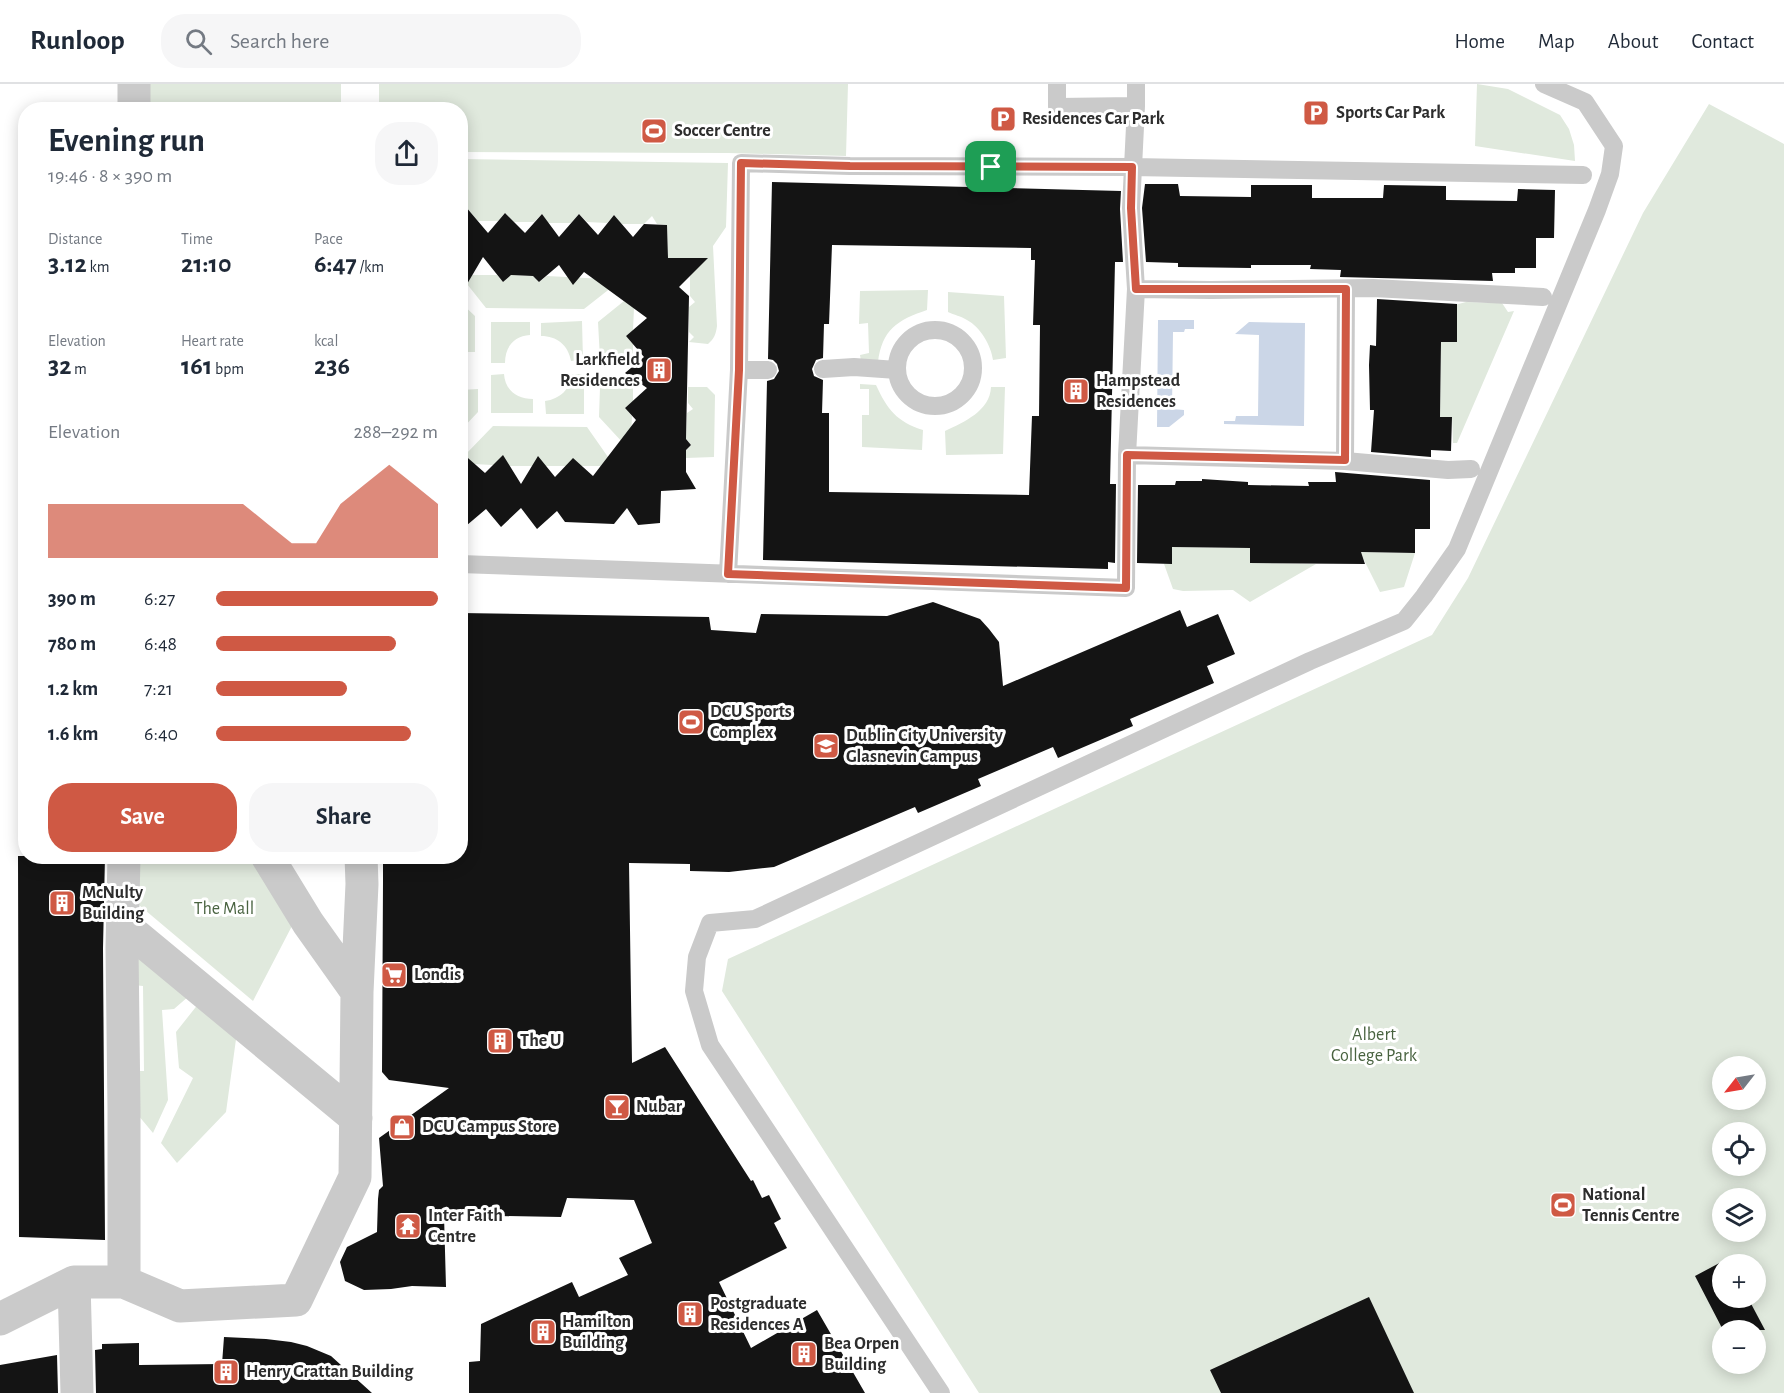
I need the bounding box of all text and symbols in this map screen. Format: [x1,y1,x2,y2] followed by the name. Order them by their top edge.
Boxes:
[161,14,581,68] search box
[182,25,215,58] icon: search
[30,27,125,55] text: Runloop
[230,30,329,52] text: Search here
[1454,31,1505,52] text: Home
[1538,31,1575,52] text: Map
[1608,31,1658,52] text: About
[1691,31,1754,52] text: Contact
[1301,98,1331,128] parking icon: Sports Car Park
[988,104,1018,134] parking icon: Residences Car Park
[1336,104,1445,122] place label: Sports Car Park
[1022,110,1165,128] place label: Residences Car Park
[639,116,669,146] sports icon: Soccer Centre
[375,122,438,185] button: share
[674,122,771,140] place label: Soccer Centre
[48,125,205,158] text: Evening run
[965,141,1016,192] pin
[974,150,1007,183] icon: arrive
[48,166,172,186] text: 19:46 · 8 × 390 m
[48,231,102,247] text: Distance
[181,231,213,247] text: Time
[314,231,343,247] text: Pace
[48,251,87,277] text: 3.12
[181,251,231,277] text: 21:10
[314,251,357,277] text: 6:47
[87,259,110,275] text: km
[357,259,384,275] text: /km
[48,333,106,349] text: Elevation
[181,333,244,349] text: Heart rate
[314,333,338,349] text: kcal
[560,351,641,390] place label: Larkfield Residences
[48,353,71,379] text: 32
[181,353,212,379] text: 161
[314,353,350,379] text: 236
[644,355,674,385] building icon: Larkfield Residences
[71,361,87,377] text: m
[212,361,244,377] text: bpm
[1096,372,1181,411] place label: Hampstead Residences
[1061,376,1091,406] building icon: Hampstead Residences
[48,422,120,442] text: Elevation
[354,422,438,442] text: 288–292 m
[48,589,96,609] text: 390 m
[144,589,175,609] text: 6:27
[48,634,96,654] text: 780 m
[144,634,177,654] text: 6:48
[48,679,98,699] text: 1.2 km
[144,679,173,699] text: 7:21
[710,703,792,742] place label: DCU Sports Complex
[676,707,706,737] sports icon: DCU Sports Complex
[48,724,99,744] text: 1.6 km
[144,724,178,744] text: 6:40
[846,727,1004,766] place label: Dublin City University Glasnevin Campus
[811,731,841,761] school or university icon: Dublin City University Glasnevin Campus
[48,783,237,852] button: Save
[249,783,438,852] button: Share
[82,884,145,923] place label: McNulty Building
[47,888,77,918] building icon: McNulty Building
[194,900,254,918] park label: The Mall
[379,960,409,990] supermarket icon: Londis
[414,966,461,984] place label: Londis
[485,1026,515,1056] building icon: The U
[1331,1026,1418,1065] park label: Albert College Park
[520,1032,561,1050] place label: The U
[1712,1056,1766,1110] north arrow
[1712,1056,1766,1374] map controls
[602,1092,632,1122] bar icon: Nubar
[636,1098,683,1116] place label: Nubar
[387,1112,417,1142] shop icon: DCU Campus Store
[422,1118,557,1136] place label: DCU Campus Store
[1712,1122,1766,1176] button: locate
[1582,1186,1680,1225] place label: National Tennis Centre
[1712,1188,1766,1242] button: layers
[1548,1190,1578,1220] sports icon: National Tennis Centre
[428,1207,503,1246] place label: Inter Faith Centre
[393,1211,423,1241] temple icon: Inter Faith Centre
[1712,1254,1766,1308] button: +
[710,1295,807,1334] place label: Postgraduate Residences A
[675,1299,705,1329] building icon: Postgraduate Residences A
[562,1313,631,1352] place label: Hamilton Building
[528,1317,558,1347] building icon: Hamilton Building
[1712,1320,1766,1374] button: −
[824,1335,899,1374] place label: Bea Orpen Building
[789,1339,819,1369] building icon: Bea Orpen Building
[211,1357,241,1387] building icon: Henry Grattan Building
[246,1363,414,1381] place label: Henry Grattan Building

